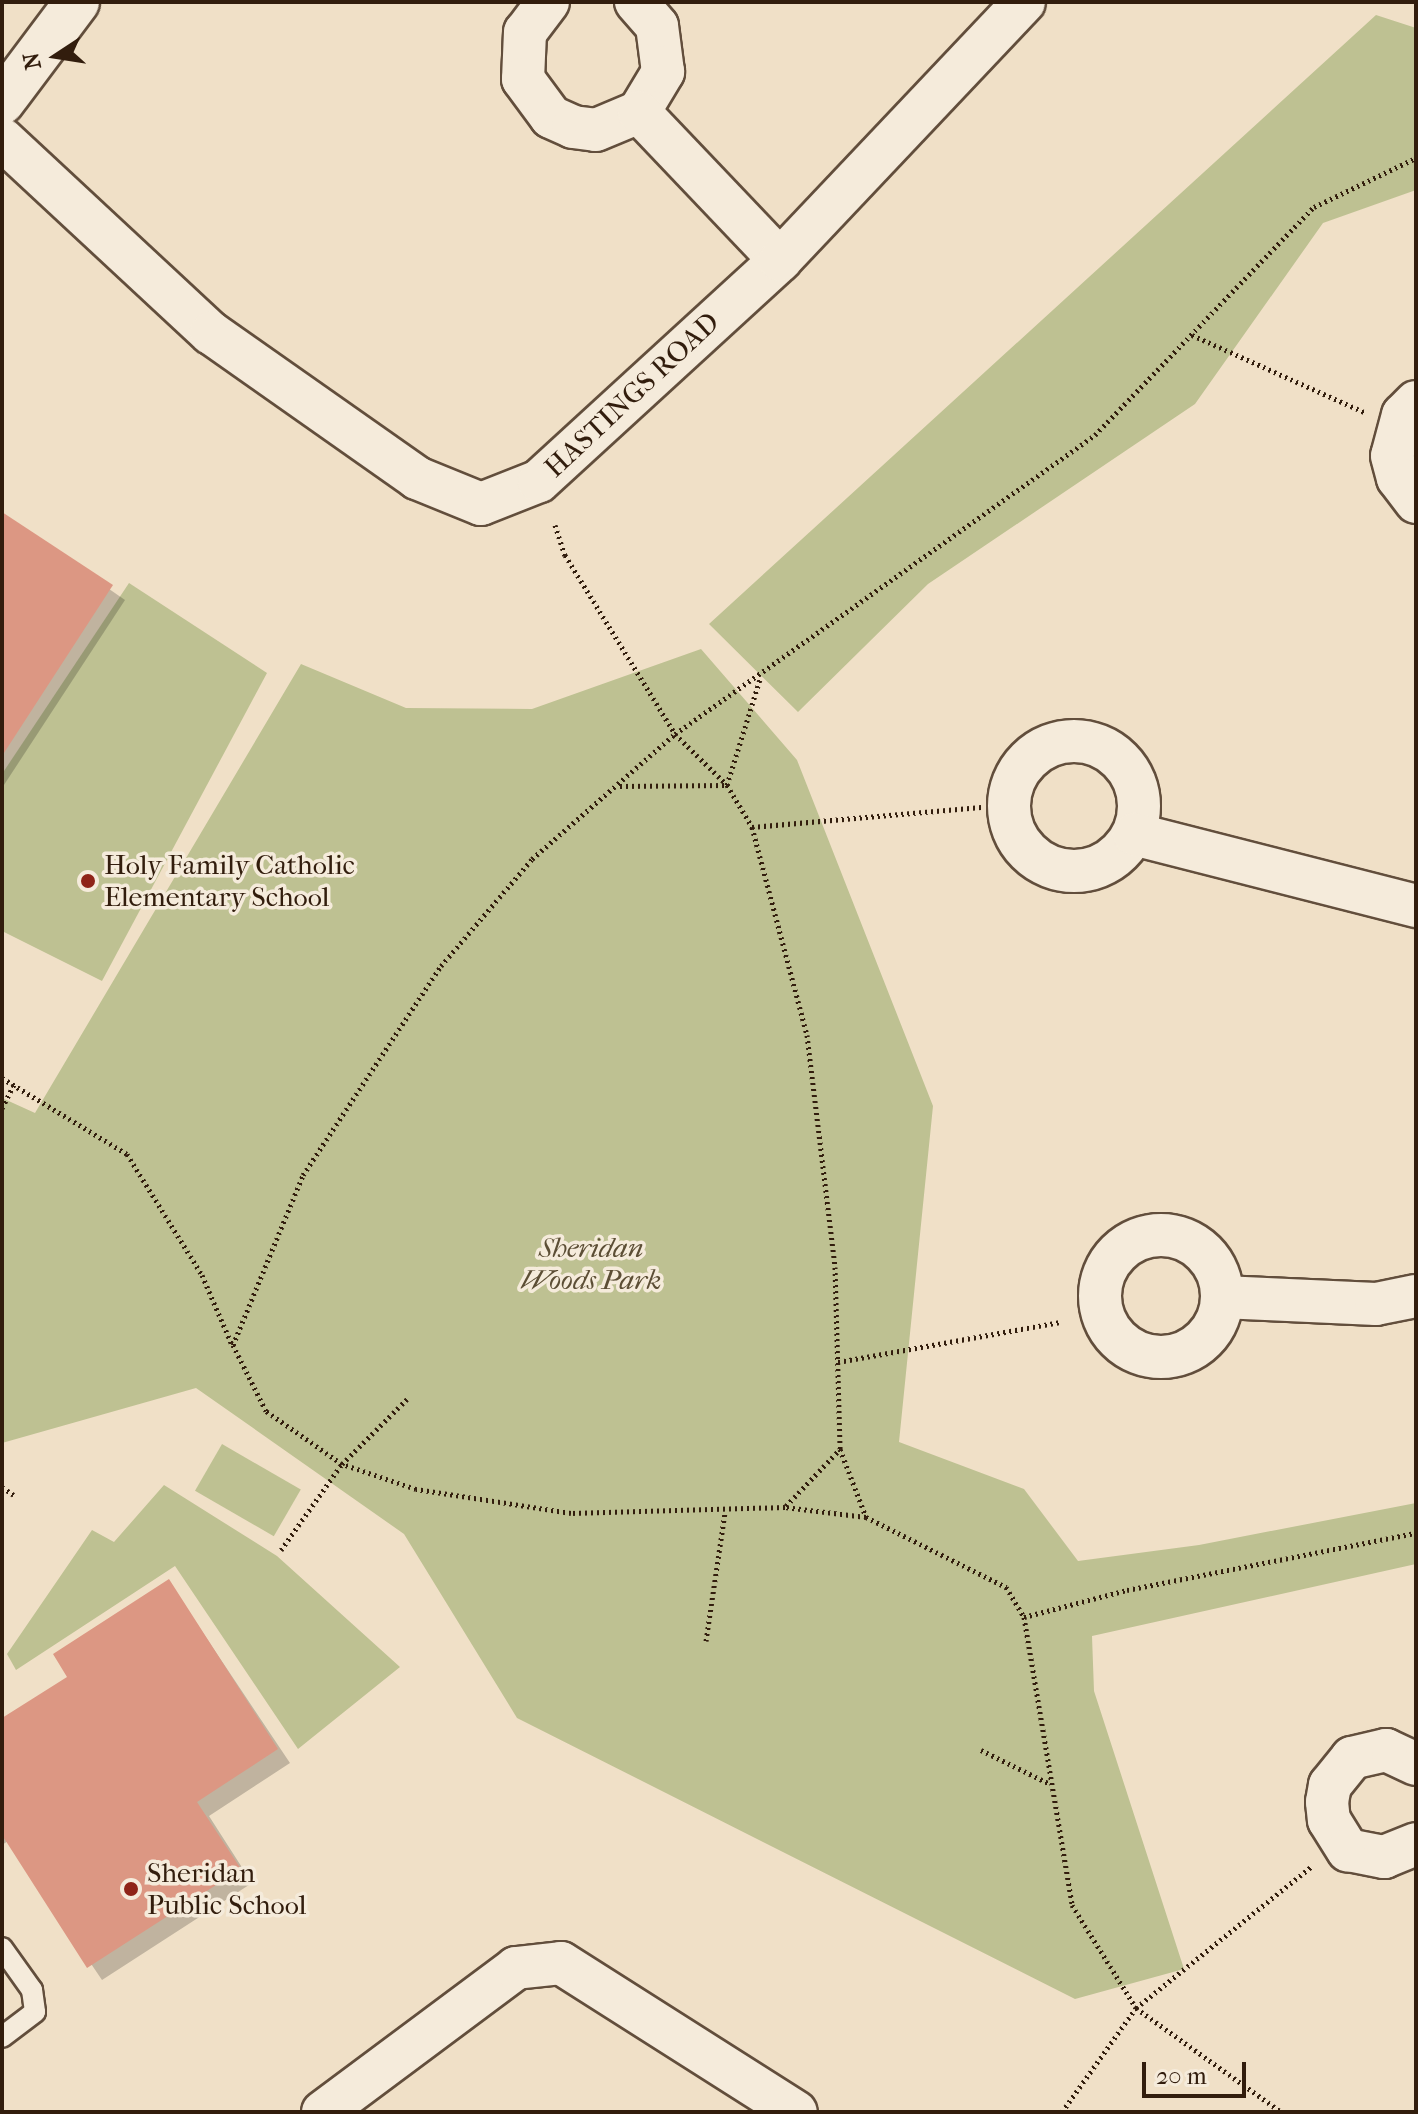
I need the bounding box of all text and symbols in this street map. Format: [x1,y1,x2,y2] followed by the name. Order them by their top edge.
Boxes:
[16,16,96,96] north arrow
[18,50,47,72] text: N
[538,305,726,485] street label: HASTINGS ROAD
[104,848,355,914] place label: Holy Family Catholic Elementary School
[79,872,97,890] marker: Holy Family Catholic Elementary School
[521,1231,661,1297] park label: Sheridan Woods Park
[147,1856,306,1922] place label: Sheridan Public School
[122,1880,140,1898] marker: Sheridan Public School
[1146,2046,1250,2096] scale bar
[1156,2062,1207,2090] text: 20 m

